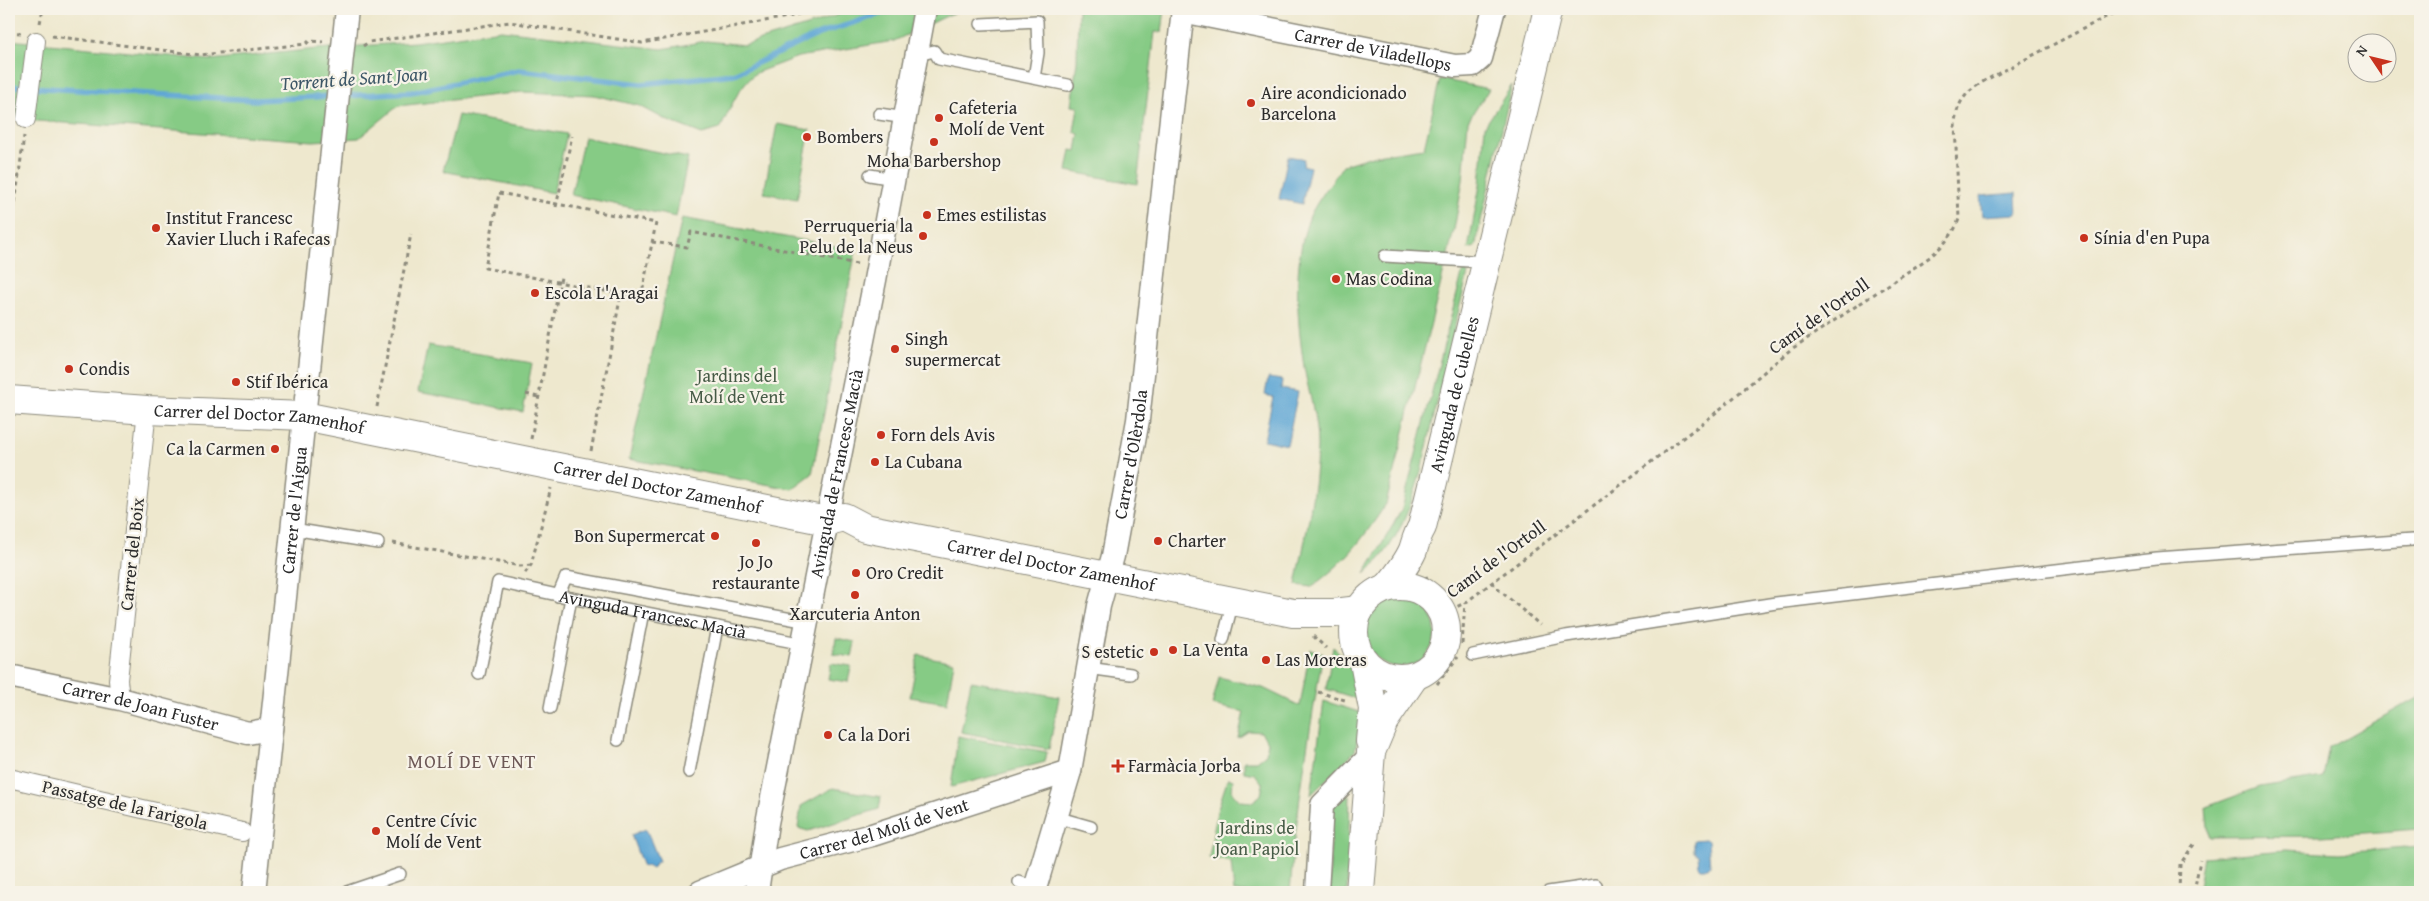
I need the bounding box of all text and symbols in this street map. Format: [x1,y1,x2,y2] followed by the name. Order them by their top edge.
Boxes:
[1292,20,1454,78] street label: Carrer de Viladellops
[2346,32,2396,82] north arrow
[2350,40,2373,60] text: N
[279,59,429,97] water label: Torrent de Sant Joan
[1261,79,1407,127] place label: Aire acondicionado Barcelona
[949,94,1045,142] place label: Cafeteria Molí de Vent
[1245,97,1257,109] marker: Aire acondicionado Barcelona
[933,112,945,124] marker: Cafeteria Molí de Vent
[817,123,883,150] place label: Bombers
[801,131,813,143] marker: Bombers
[928,136,940,148] marker: Moha Barbershop
[867,147,1001,174] place label: Moha Barbershop
[937,201,1047,228] place label: Emes estilistas
[166,204,330,252] place label: Institut Francesc Xavier Lluch i Rafecas
[921,209,933,221] marker: Emes estilistas
[799,212,913,260] place label: Perruqueria la Pelu de la Neus
[150,222,162,234] marker: Institut Francesc Xavier Lluch i Rafecas
[2094,224,2210,251] place label: Sínia d'en Pupa
[917,230,929,242] marker: Perruqueria la Pelu de la Neus
[2078,232,2090,244] marker: Sínia d'en Pupa
[1346,265,1433,292] place label: Mas Codina
[1763,271,1875,360] street label: Camí de l'Ortoll
[1330,273,1342,285] marker: Mas Codina
[545,279,659,306] place label: Escola L'Aragai
[529,287,541,299] marker: Escola L'Aragai
[1422,313,1486,475] street label: Avinguda de Cubelles
[905,325,1001,373] place label: Singh supermercat
[889,343,901,355] marker: Singh supermercat
[79,355,130,382] place label: Condis
[689,362,785,410] park label: Jardins del Molí de Vent
[63,363,75,375] marker: Condis
[802,366,870,580] street label: Avinguda de Francesc Macià
[246,368,329,395] place label: Stif Ibérica
[230,376,242,388] marker: Stif Ibérica
[1106,388,1154,521] street label: Carrer d'Olèrdola
[153,396,369,441] street label: Carrer del Doctor Zamenhof
[891,421,995,448] place label: Forn dels Avis
[875,429,887,441] marker: Forn dels Avis
[166,435,265,462] place label: Ca la Carmen
[269,443,281,455] marker: Ca la Carmen
[274,445,314,575] street label: Carrer de l'Aigua
[885,448,963,475] place label: La Cubana
[551,452,766,521] street label: Carrer del Doctor Zamenhof
[869,456,881,468] marker: La Cubana
[112,495,151,612] street label: Carrer del Boix
[1440,513,1551,604] street label: Camí de l'Ortoll
[574,522,706,549] place label: Bon Supermercat
[1168,527,1227,554] place label: Charter
[709,530,721,542] marker: Bon Supermercat
[945,531,1160,599] street label: Carrer del Doctor Zamenhof
[1152,535,1164,547] marker: Charter
[750,537,762,549] marker: Jo Jo restaurante
[712,548,800,596] place label: Jo Jo restaurante
[866,559,944,586] place label: Oro Credit
[850,567,862,579] marker: Oro Credit
[557,582,749,645] street label: Avinguda Francesc Macià
[849,589,861,601] marker: Xarcuteria Anton
[790,600,920,627] place label: Xarcuteria Anton
[1183,636,1249,663] place label: La Venta
[1081,638,1144,665] place label: S estetic
[1167,644,1179,656] marker: La Venta
[1148,646,1160,658] marker: S estetic
[1276,646,1367,673] place label: Las Moreras
[1260,654,1272,666] marker: Las Moreras
[60,673,222,738] street label: Carrer de Joan Fuster
[838,721,910,748] place label: Ca la Dori
[822,729,834,741] marker: Ca la Dori
[408,747,536,775] district label: MOLÍ DE VENT
[1128,752,1241,779] place label: Farmàcia Jorba
[1112,760,1124,772] marker: Farmàcia Jorba
[40,772,211,837] street label: Passatge de la Farigola
[796,790,973,866] street label: Carrer del Molí de Vent
[386,807,482,855] place label: Centre Cívic Molí de Vent
[1213,814,1299,862] park label: Jardins de Joan Papiol
[370,825,382,837] marker: Centre Cívic Molí de Vent

